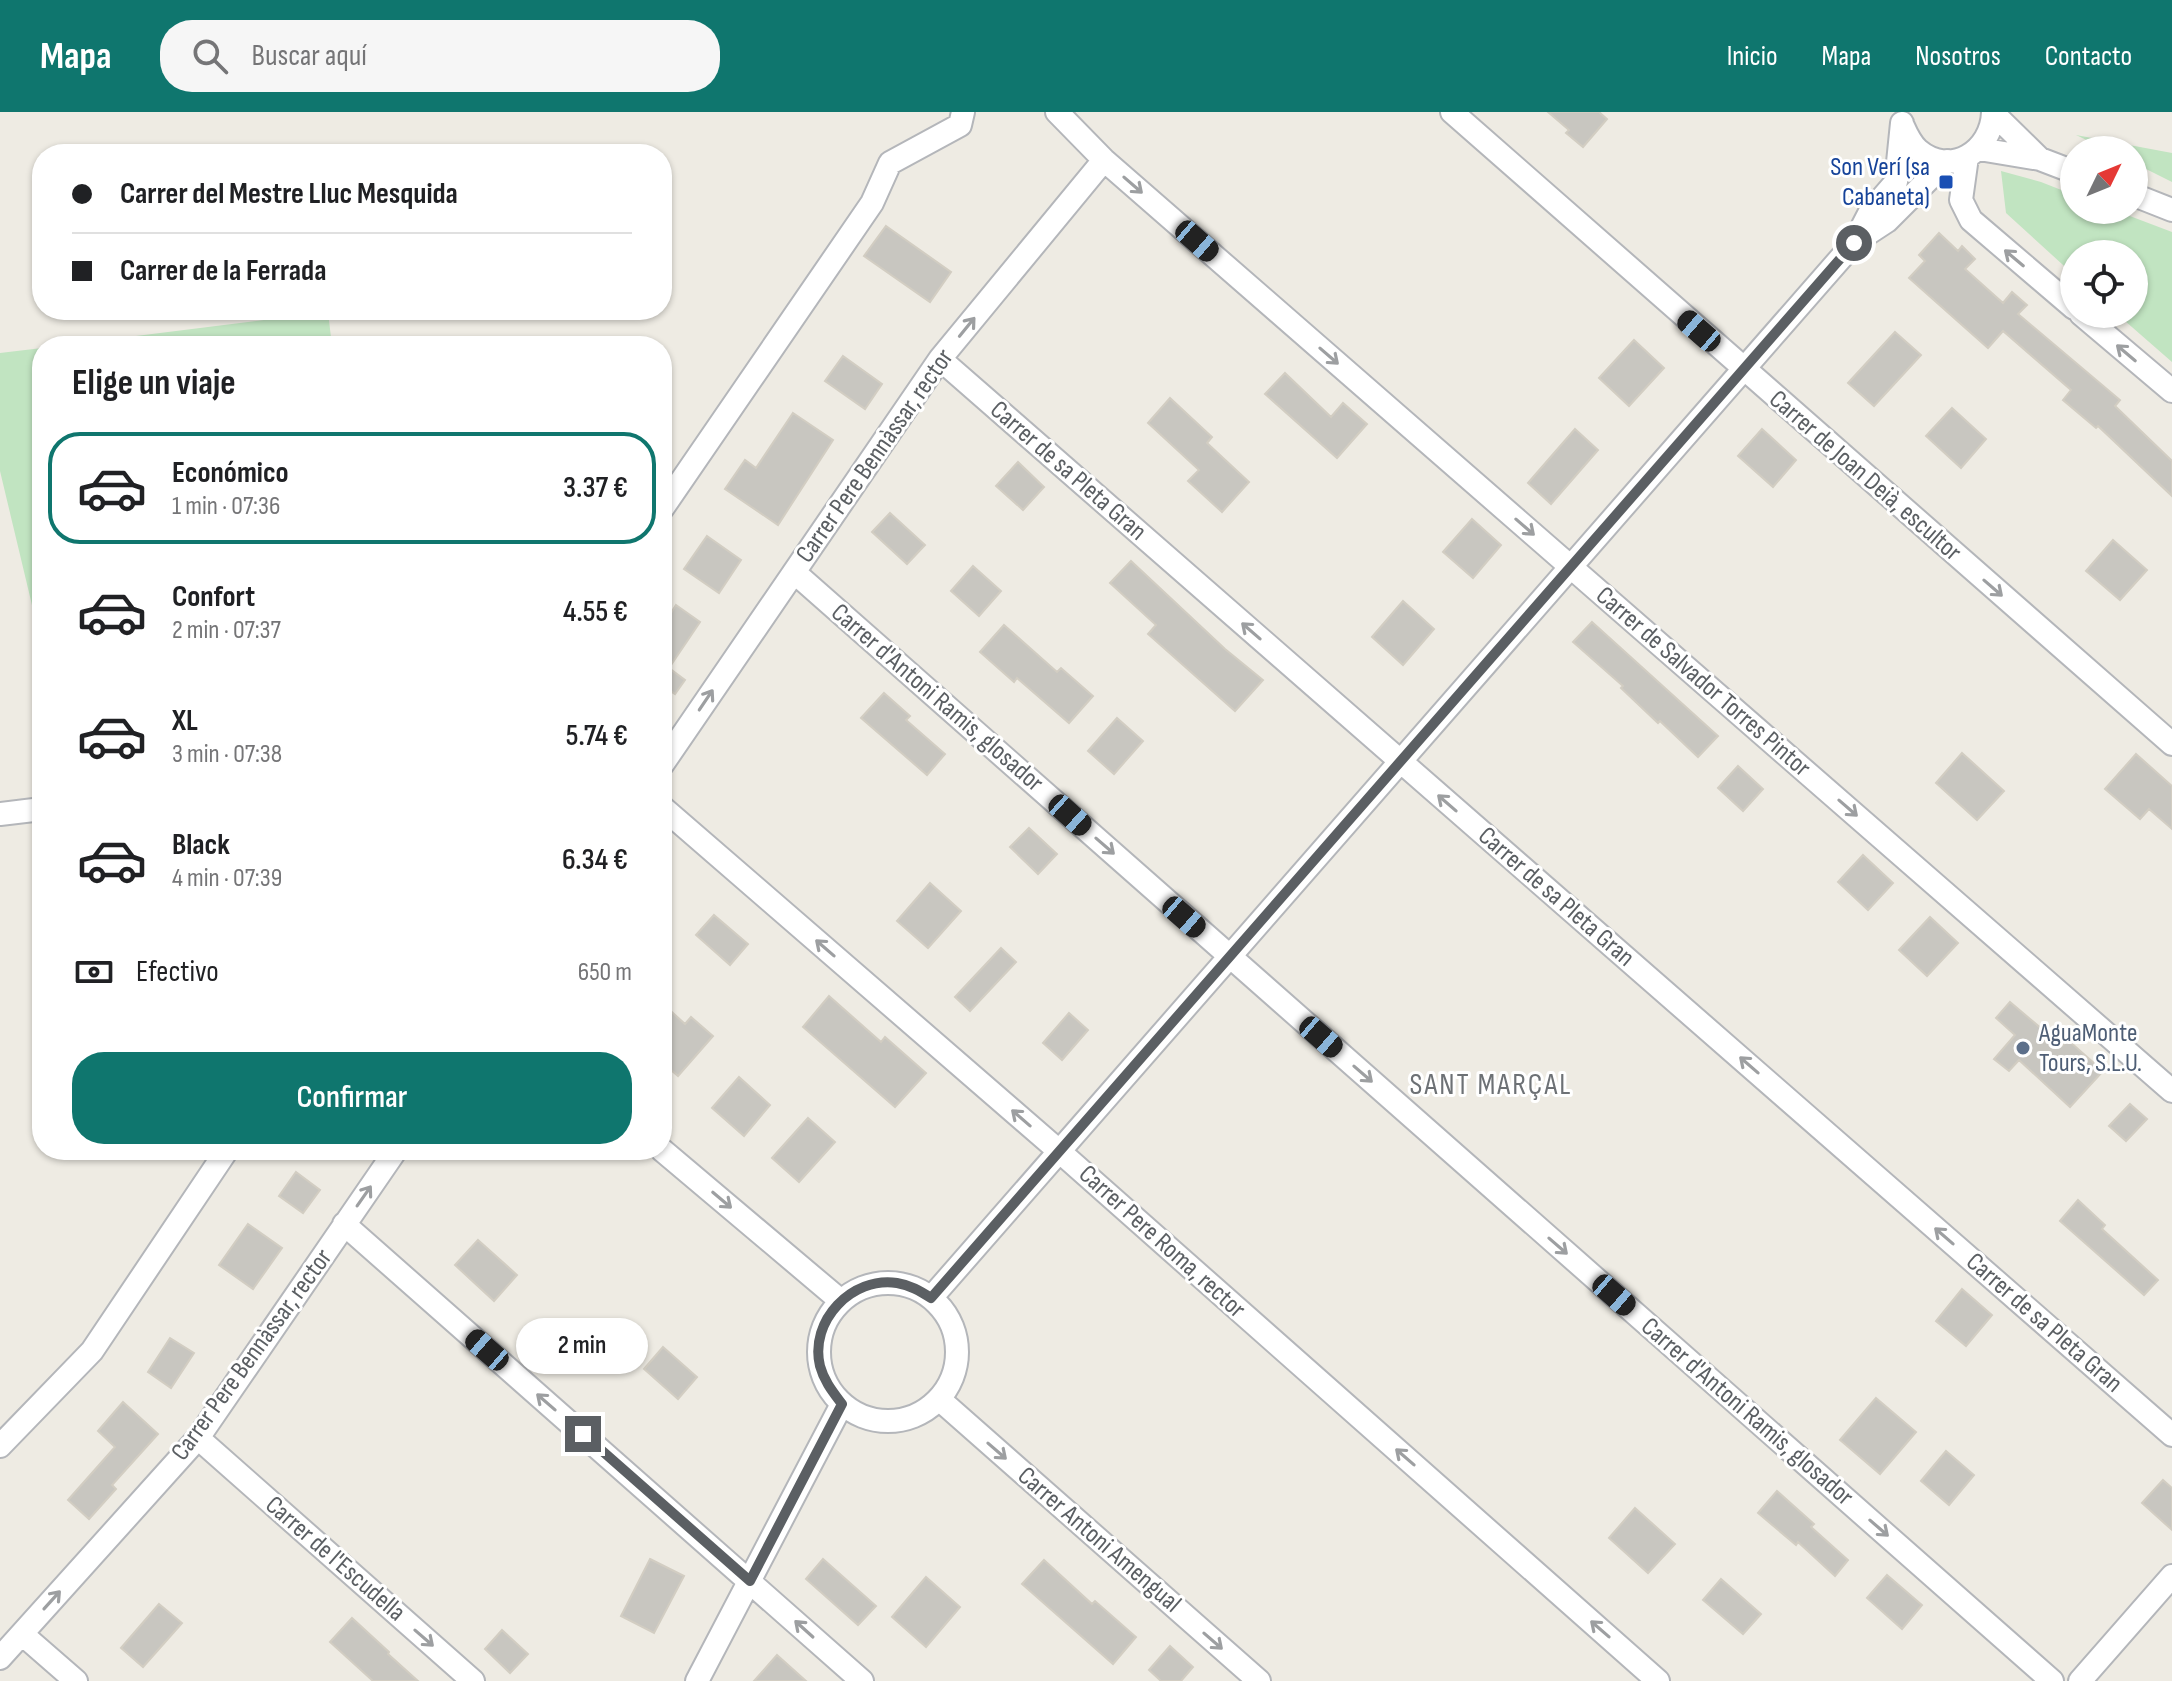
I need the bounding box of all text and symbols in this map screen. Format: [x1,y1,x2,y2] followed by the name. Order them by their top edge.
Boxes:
[160,20,720,92] search box
[40,34,112,79] text: Mapa
[188,34,232,78] icon: search
[252,38,367,74] text: Buscar aquí
[1727,40,1778,73] text: Inicio
[1822,40,1871,73] text: Mapa
[1915,40,2001,73] text: Nosotros
[2045,40,2132,73] text: Contacto
[2060,136,2148,224] north arrow
[2060,136,2148,328] map controls
[1830,152,1930,213] place label: Son Verí (sa Cabaneta)
[1937,173,1955,191] marker: Son Verí (sa Cabaneta)
[120,176,458,212] text: Carrer del Mestre Lluc Mesquida
[1123,176,1143,194] one-way arrow
[1171,216,1223,266] car
[1836,225,1872,261] route start
[2060,240,2148,328] button: locate
[2005,249,2025,267] one-way arrow
[120,253,326,289] text: Carrer de la Ferrada
[1673,306,1725,356] car
[958,317,976,337] one-way arrow
[790,343,961,569] street label: Carrer Pere Bennàssar, rector
[2117,344,2137,362] one-way arrow
[1319,347,1339,365] one-way arrow
[72,362,236,405] text: Elige un viaje
[1763,384,1968,568] street label: Carrer de Joan Deià, escultor
[984,395,1152,547] street label: Carrer de sa Pleta Gran
[76,452,148,524] icon: car
[172,455,289,491] text: Económico
[563,470,628,506] text: 3.37 €
[172,491,280,522] text: 1 min · 07:36
[1515,518,1535,536] one-way arrow
[76,576,148,648] icon: car
[1982,578,2002,596] one-way arrow
[172,579,255,615] text: Confort
[1589,580,1817,784] street label: Carrer de Salvador Torres Pintor
[563,594,628,630] text: 4.55 €
[824,597,1050,799] street label: Carrer d'Antoni Ramis, glosador
[172,615,281,646] text: 2 min · 07:37
[1242,623,1262,641] one-way arrow
[698,690,714,712] one-way arrow
[76,700,148,772] icon: car
[172,703,198,739] text: XL
[566,718,628,754] text: 5.74 €
[172,739,282,770] text: 3 min · 07:38
[1044,790,1096,840] car
[1438,794,1458,812] one-way arrow
[1837,799,1857,817] one-way arrow
[1472,821,1640,973] street label: Carrer de sa Pleta Gran
[76,824,148,896] icon: car
[172,827,230,863] text: Black
[1094,837,1114,855] one-way arrow
[562,842,628,878] text: 6.34 €
[172,863,282,894] text: 4 min · 07:39
[1158,892,1210,942] car
[815,939,835,957] one-way arrow
[72,950,116,994] icon: cash
[136,954,219,990] text: Efectivo
[578,957,632,988] text: 650 m
[1295,1012,1347,1062] car
[2038,1018,2142,1079] place label: AguaMonte Tours, S.L.U.
[2014,1039,2032,1057] marker: AguaMonte Tours, S.L.U.
[72,1052,632,1144] button: Confirmar
[1739,1057,1759,1075] one-way arrow
[1352,1064,1372,1082] one-way arrow
[1410,1067,1572,1103] district label: SANT MARÇAL
[1012,1109,1032,1127] one-way arrow
[1072,1159,1252,1325] street label: Carrer Pere Roma, rector
[356,1185,372,1207] one-way arrow
[711,1191,731,1209] one-way arrow
[1935,1228,1955,1246] one-way arrow
[1547,1236,1567,1254] one-way arrow
[165,1243,339,1467] street label: Carrer Pere Bennàssar, rector
[1960,1247,2128,1399] street label: Carrer de sa Pleta Gran
[1588,1270,1640,1320] car
[1634,1311,1860,1513] street label: Carrer d'Antoni Ramis, glosador
[517,1318,649,1374] callout: 2 min
[461,1325,513,1375] car
[558,1330,606,1361] text: 2 min
[536,1393,556,1411] one-way arrow
[565,1416,601,1452] route end
[987,1441,1007,1459] one-way arrow
[1395,1448,1415,1466] one-way arrow
[1011,1461,1187,1619] street label: Carrer Antoni Amengual
[259,1490,411,1628] street label: Carrer de l'Escudella
[1868,1519,1888,1537] one-way arrow
[43,1591,61,1611] one-way arrow
[794,1620,814,1638] one-way arrow
[1590,1621,1610,1639] one-way arrow
[414,1628,434,1646] one-way arrow
[1203,1632,1223,1650] one-way arrow

